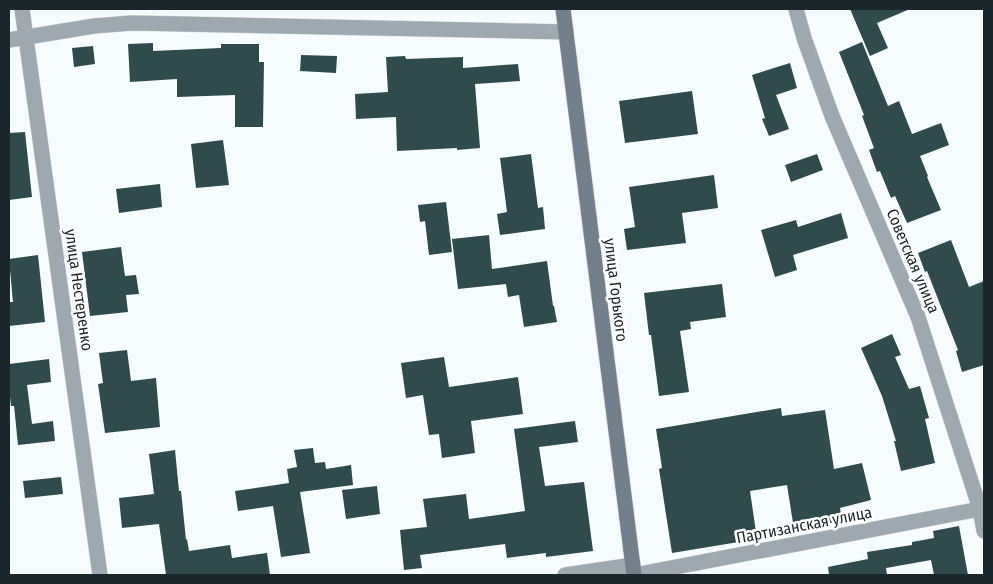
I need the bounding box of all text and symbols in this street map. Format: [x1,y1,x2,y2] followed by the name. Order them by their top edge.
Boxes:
[882,206,944,316] street label: Советская улица
[61,228,97,352] street label: улица Нестеренко
[600,237,632,343] street label: улица Горького
[735,503,874,547] street label: Партизанская улица

